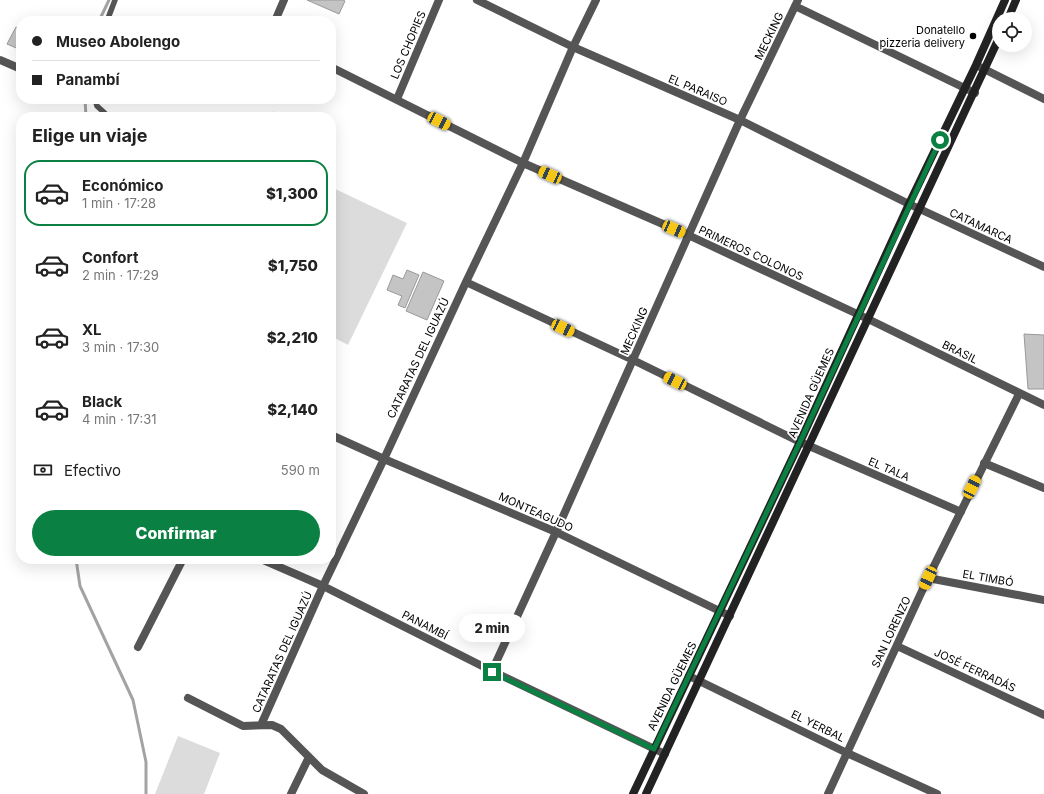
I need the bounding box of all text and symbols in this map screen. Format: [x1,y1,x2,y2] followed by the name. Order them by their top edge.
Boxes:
[387,9,429,81] street label: LOS CHOPIES
[751,10,787,62] street label: MECKING
[992,12,1032,52] map controls
[992,12,1032,52] button: locate
[880,23,965,50] place label: Donatello pizzeria delivery
[968,31,978,41] marker: Donatello pizzeria delivery
[56,32,180,51] text: Museo Abolengo
[56,70,120,89] text: Panambí
[666,71,730,109] street label: EL PARAISO
[426,110,452,132] car
[32,125,147,146] text: Elige un viaje
[931,131,949,149] route start
[537,165,563,185] car
[34,175,70,211] icon: car
[82,176,163,195] text: Económico
[266,184,318,203] text: $1,300
[82,195,156,211] text: 1 min · 17:28
[947,205,1015,247] street label: CATAMARCA
[661,219,687,239] car
[696,223,806,283] street label: PRIMEROS COLONOS
[34,247,70,283] icon: car
[82,248,138,267] text: Confort
[268,256,318,275] text: $1,750
[82,267,159,283] text: 2 min · 17:29
[384,295,452,421] street label: CATARATAS DEL IGUAZÚ
[617,305,651,357] street label: MECKING
[550,317,576,339] car
[34,319,70,355] icon: car
[82,320,102,339] text: XL
[267,328,318,347] text: $2,210
[940,337,980,367] street label: BRASIL
[82,339,159,355] text: 3 min · 17:30
[785,346,837,440] street label: AVENIDA GÜEMES
[662,370,688,392] car
[34,391,70,427] icon: car
[82,392,122,411] text: Black
[267,400,318,419] text: $2,140
[82,411,157,427] text: 4 min · 17:31
[866,454,912,484] street label: EL TALA
[32,459,54,481] icon: cash
[64,461,121,480] text: Efectivo
[281,462,320,478] text: 590 m
[961,474,983,500] car
[496,489,576,535] street label: MONTEAGUDO
[32,510,320,556] button: Confirmar
[917,565,939,591] car
[961,567,1015,589] street label: EL TIMBÓ
[249,589,315,715] street label: CATARATAS DEL IGUAZÚ
[868,594,914,670] street label: SAN LORENZO
[400,607,450,643] street label: PANAMBÍ
[459,614,525,642] callout: 2 min
[474,620,510,636] text: 2 min
[644,639,700,733] street label: AVENIDA GÜEMES
[932,645,1018,695] street label: JOSÉ FERRADÁS
[483,663,501,681] route end
[789,707,847,745] street label: EL YERBAL

